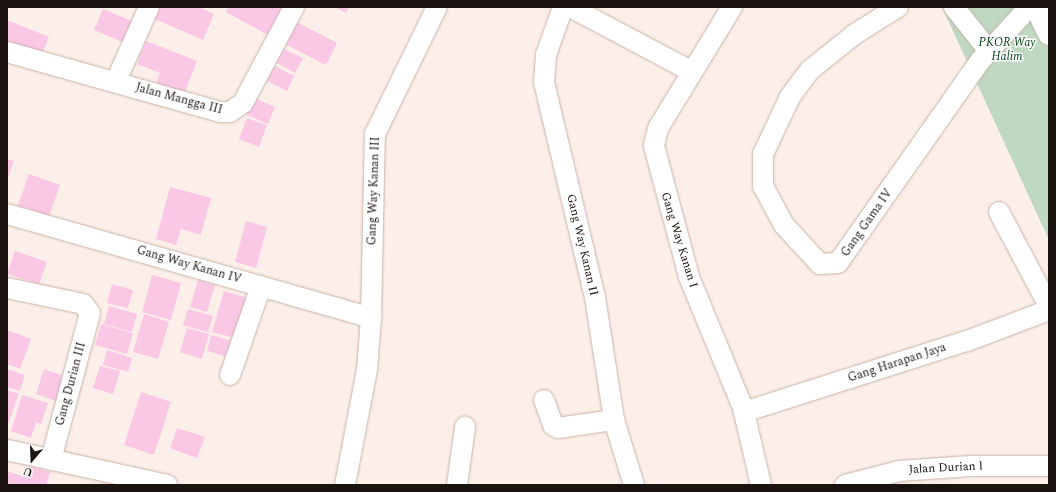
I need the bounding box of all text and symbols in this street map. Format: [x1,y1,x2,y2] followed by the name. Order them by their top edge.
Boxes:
[979,36,1035,64] park label: PKOR Way Halim
[134,80,224,118] street label: Jalan Mangga III
[365,136,383,246] street label: Gang Way Kanan III
[838,186,896,260] street label: Gang Gama IV
[658,190,700,290] street label: Gang Way Kanan I
[563,193,601,297] street label: Gang Way Kanan II
[135,243,243,287] street label: Gang Way Kanan IV
[846,340,948,386] street label: Gang Harapan Jaya
[53,341,89,427] street label: Gang Durian III
[12,440,52,480] north arrow
[908,459,984,477] street label: Jalan Durian I
[21,462,35,481] text: U

